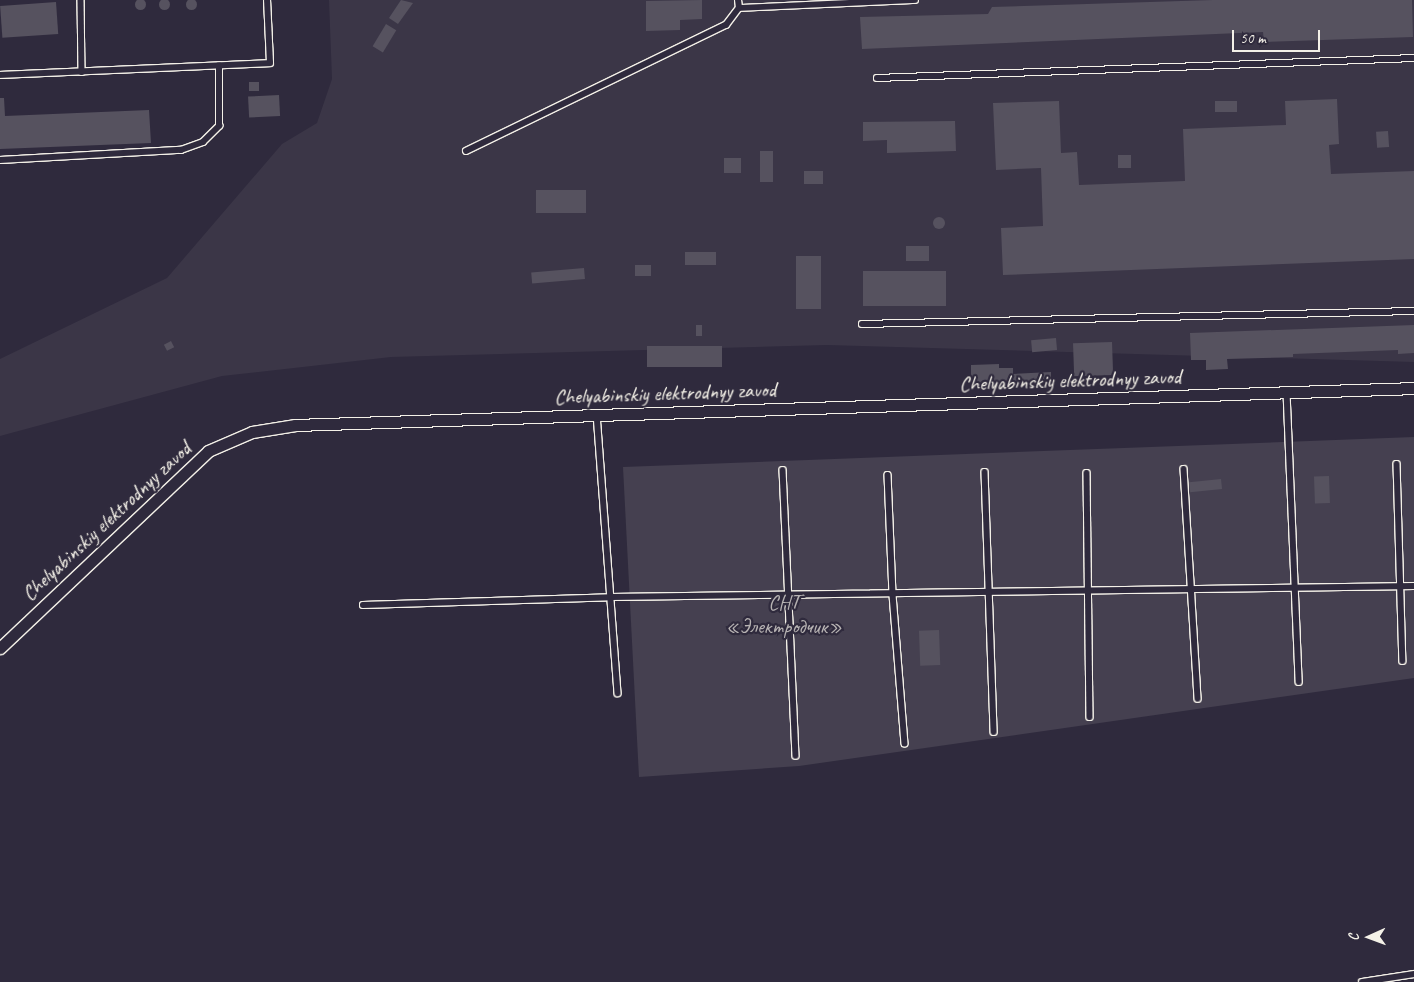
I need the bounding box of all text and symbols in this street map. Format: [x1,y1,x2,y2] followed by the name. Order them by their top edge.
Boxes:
[1234,20,1322,52] scale bar
[1240,29,1266,48] text: 50 m
[959,364,1181,396] street label: Chelyabinskiy elektrodnyy zavod
[554,377,776,409] street label: Chelyabinskiy elektrodnyy zavod
[16,436,196,606] street label: Chelyabinskiy elektrodnyy zavod
[726,589,842,639] park label: СНТ «Электродчик»
[1344,912,1394,962] north arrow
[1345,934,1362,941] text: С

